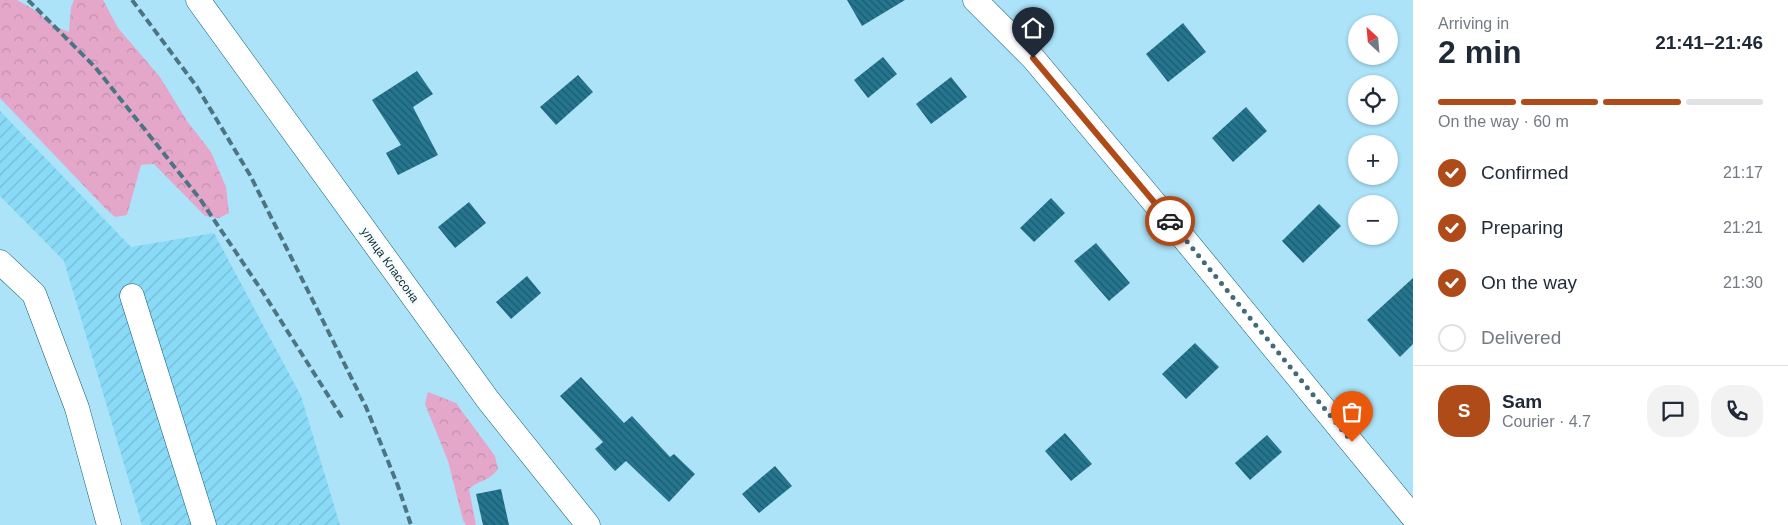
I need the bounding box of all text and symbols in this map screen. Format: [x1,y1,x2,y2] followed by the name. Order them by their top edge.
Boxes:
[1012,7,1054,58] pin
[1019,14,1047,42] icon: home
[1348,15,1398,65] north arrow
[1348,15,1398,245] map controls
[1438,15,1509,32] text: Arriving in
[1655,32,1763,53] text: 21:41–21:46
[1438,34,1522,70] text: 2 min
[1348,75,1398,125] button: locate
[1438,113,1569,130] text: On the way · 60 m
[1348,135,1398,185] button: +
[1438,159,1466,187] icon: check
[1481,162,1569,183] text: Confirmed
[1723,164,1763,181] text: 21:17
[1348,195,1398,245] button: −
[1145,196,1195,246] courier
[1156,207,1184,235] icon: car
[1438,214,1466,242] icon: check
[1481,217,1563,238] text: Preparing
[1723,219,1763,236] text: 21:21
[358,225,422,305] street label: улица Классона
[1438,269,1466,297] icon: check
[1481,272,1577,293] text: On the way
[1723,274,1763,291] text: 21:30
[1481,327,1561,348] text: Delivered
[1647,385,1699,437] button: chat
[1711,385,1763,437] button: phone
[1331,391,1373,442] pin
[1502,391,1542,412] text: Sam
[1338,398,1366,426] icon: bag
[1458,400,1470,421] text: S
[1502,413,1591,430] text: Courier · 4.7

